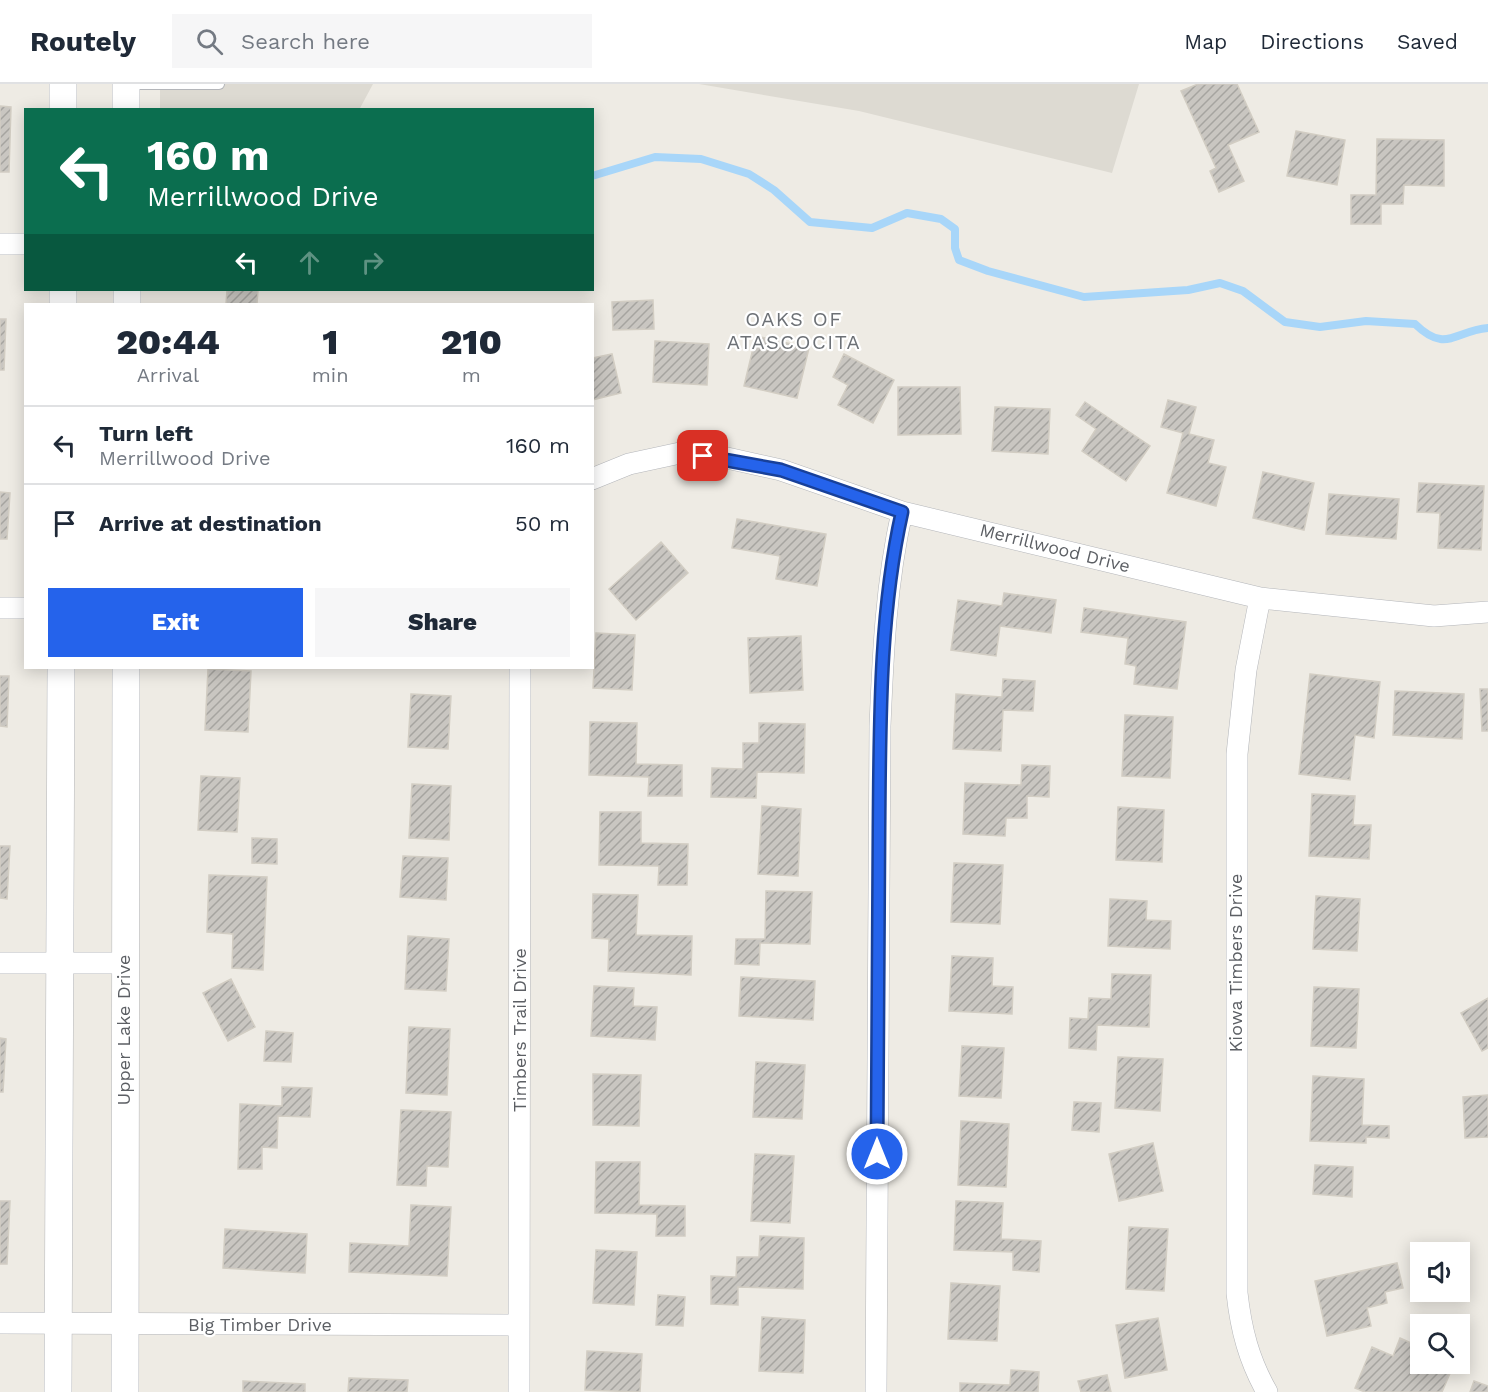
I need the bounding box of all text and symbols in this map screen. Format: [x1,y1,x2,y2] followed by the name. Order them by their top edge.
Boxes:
[172,14,592,68] search box
[30,25,136,58] text: Routely
[193,25,226,58] icon: search
[241,29,370,54] text: Search here
[1184,29,1227,54] text: Map
[1260,29,1364,54] text: Directions
[1397,29,1458,54] text: Saved
[147,131,270,180] text: 160 m
[48,132,126,210] icon: left
[147,181,379,213] text: Merrillwood Drive
[230,246,263,279] icon: left
[293,246,326,279] icon: ahead
[356,246,389,279] icon: right
[727,307,861,354] district label: OAKS OF ATASCOCITA
[116,321,220,363] text: 20:44
[322,321,338,363] text: 1
[441,321,502,363] text: 210
[137,363,199,387] text: Arrival
[312,363,349,387] text: min
[462,363,481,387] text: m
[99,421,193,446] text: Turn left
[48,429,81,462] icon: left
[677,430,728,481] pin
[506,433,570,458] text: 160 m
[686,439,719,472] icon: arrive
[99,446,271,470] text: Merrillwood Drive
[48,507,81,540] icon: arrive
[99,511,322,536] text: Arrive at destination
[515,511,570,536] text: 50 m
[978,519,1133,576] street label: Merrillwood Drive
[48,588,303,657] button: Exit
[315,588,570,657] button: Share
[1225,874,1246,1052] street label: Kiowa Timbers Drive
[509,948,530,1112] street label: Timbers Trail Drive
[113,955,134,1105] street label: Upper Lake Drive
[845,1122,909,1186] position arrow
[1410,1242,1470,1374] map controls
[1410,1242,1470,1302] button: sound
[188,1314,332,1335] street label: Big Timber Drive
[1410,1314,1470,1374] button: search

